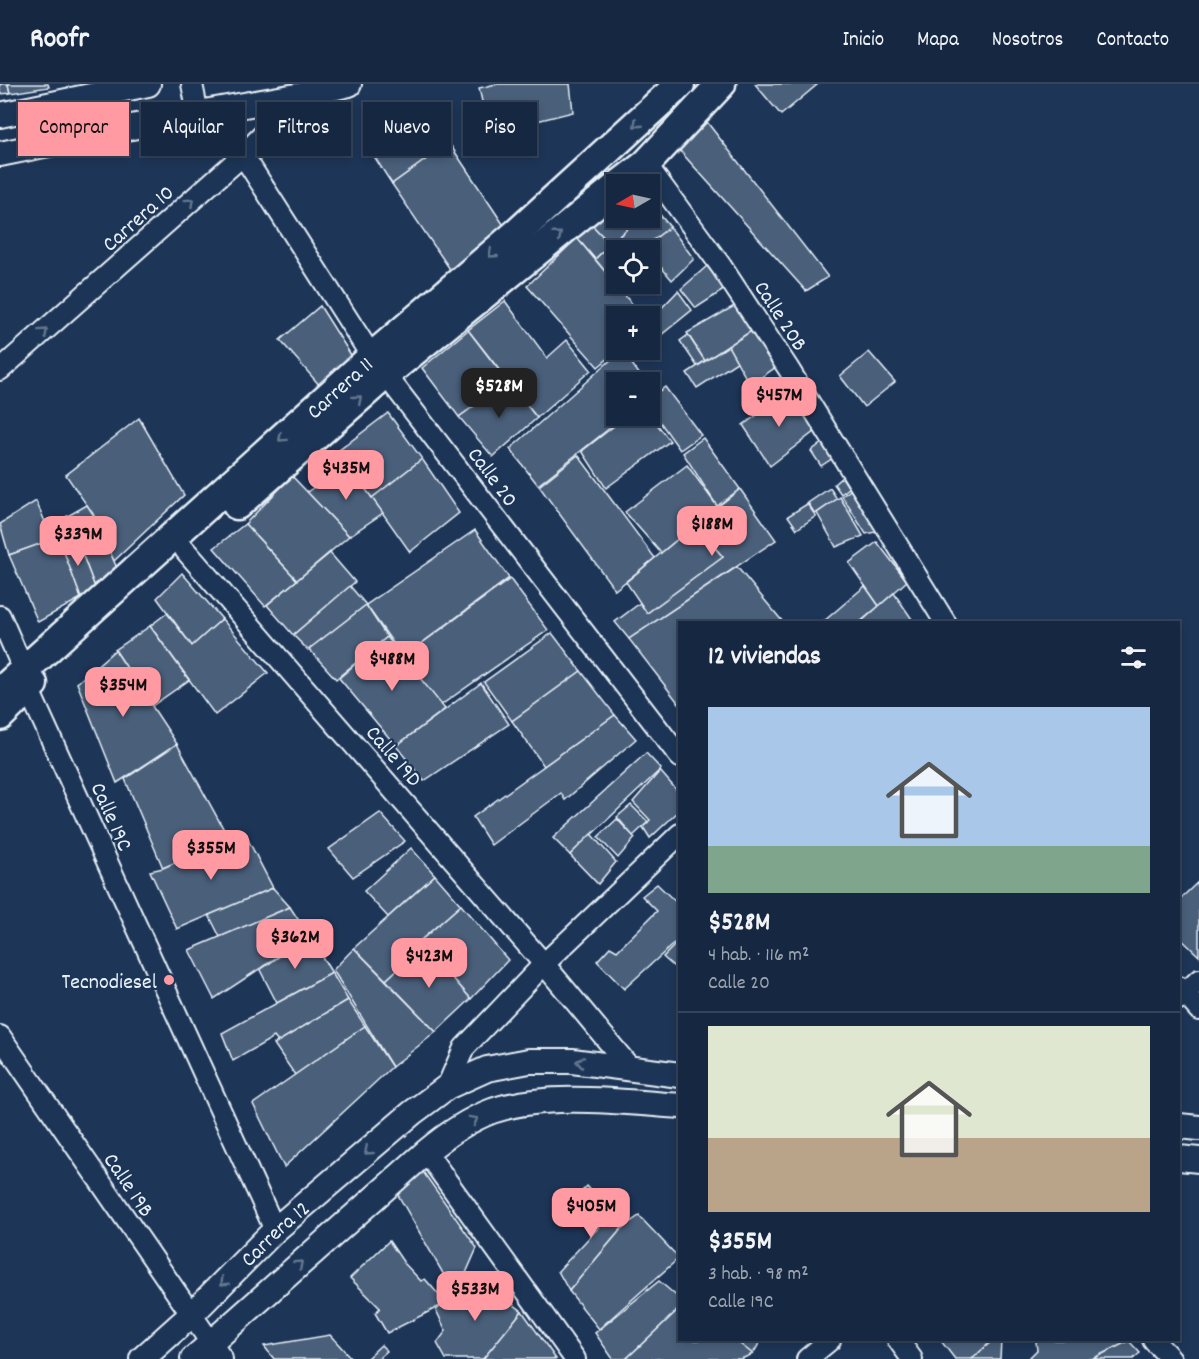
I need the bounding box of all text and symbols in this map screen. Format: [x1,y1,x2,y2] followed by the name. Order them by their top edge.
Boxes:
[30,21,89,61] text: Roofr
[842,26,884,56] text: Inicio
[917,26,959,56] text: Mapa
[992,26,1063,56] text: Nosotros
[1096,26,1169,56] text: Contacto
[18,102,129,156] chip: Comprar
[141,102,245,156] chip: Alquilar
[257,102,351,156] chip: Filtros
[363,102,451,156] chip: Nuevo
[463,102,537,156] chip: Piso
[633,116,644,127] one-way arrow
[606,174,660,228] north arrow
[606,174,660,426] map controls
[96,179,182,260] street label: Carrera 10
[183,198,194,209] one-way arrow
[551,231,562,242] one-way arrow
[606,240,660,294] button: locate
[488,247,499,258] one-way arrow
[745,276,813,358] street label: Calle 20B
[606,306,660,360] button: +
[37,328,48,339] one-way arrow
[301,351,381,428] street label: Carrera 11
[457,368,541,419] pin: $528M
[606,372,660,426] button: −
[475,373,523,401] text: $528M
[737,377,821,428] pin: $457M
[755,382,803,410] text: $457M
[351,395,362,406] one-way arrow
[278,431,289,442] one-way arrow
[458,442,524,515] street label: Calle 20
[304,450,388,501] pin: $435M
[322,455,370,483] text: $435M
[670,506,754,557] pin: $188M
[691,511,733,539] text: $188M
[36,516,120,567] pin: $339M
[54,521,102,549] text: $339M
[708,639,821,676] text: 12 viviendas
[350,641,434,692] pin: $488M
[1117,641,1150,674] icon: filters
[369,646,415,674] text: $488M
[81,667,165,718] pin: $354M
[99,672,147,700] text: $354M
[357,720,428,795] street label: Calle 19D
[875,746,983,854] icon: home
[81,778,139,857] street label: Calle 19C
[169,830,253,881] pin: $355M
[186,835,236,863] text: $355M
[708,905,770,942] text: $528M
[253,919,337,970] pin: $362M
[270,924,320,952] text: $362M
[387,938,471,989] pin: $423M
[708,942,809,970] text: 4 hab. · 116 m²
[405,943,453,971] text: $423M
[62,968,157,999] place label: Tecnodiesel
[708,970,770,998] text: Calle 20
[162,973,176,987] marker: Tecnodiesel
[575,1057,584,1069] one-way arrow
[875,1065,983,1173] icon: home
[468,1116,478,1127] one-way arrow
[364,1144,375,1155] one-way arrow
[94,1148,160,1224] street label: Calle 19B
[549,1188,633,1239] pin: $405M
[566,1193,616,1221] text: $405M
[235,1195,318,1275] street label: Carrera 12
[708,1224,772,1261] text: $355M
[292,1260,303,1271] one-way arrow
[708,1261,809,1289] text: 3 hab. · 98 m²
[433,1271,517,1322] pin: $533M
[220,1274,231,1285] one-way arrow
[451,1276,499,1304] text: $533M
[708,1289,774,1317] text: Calle 19C

